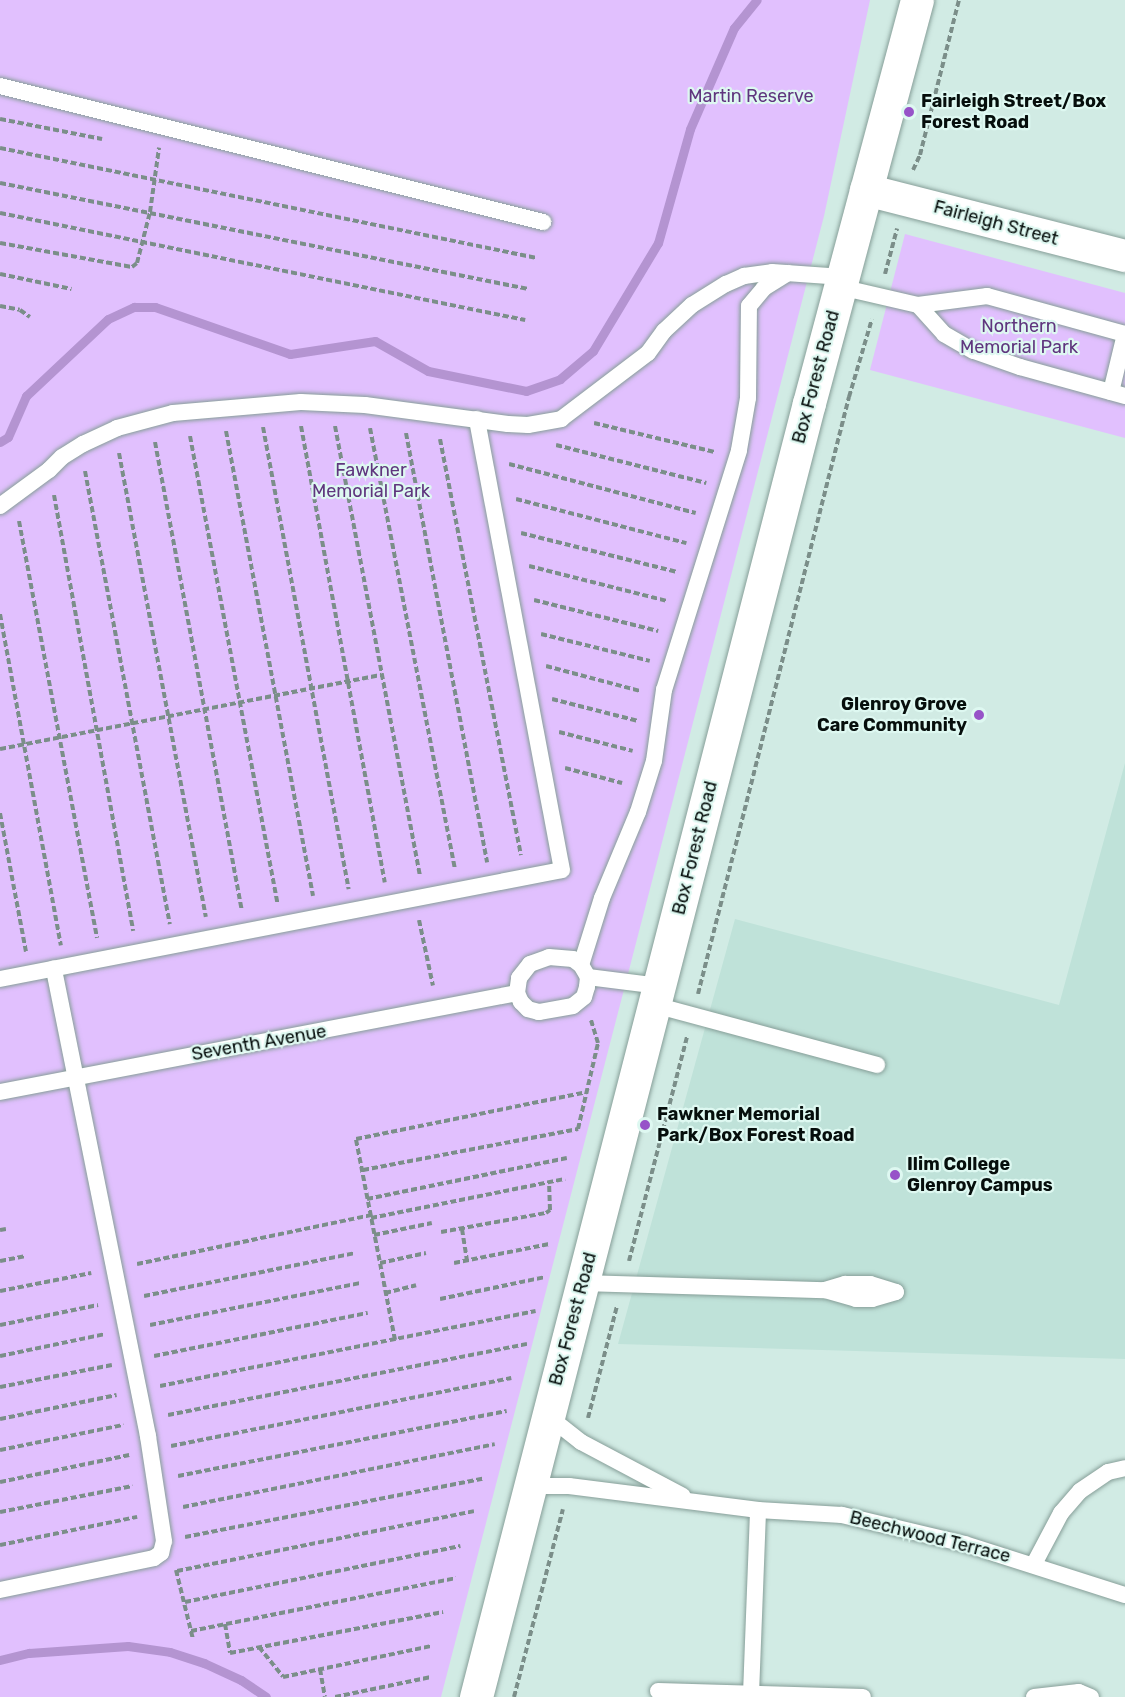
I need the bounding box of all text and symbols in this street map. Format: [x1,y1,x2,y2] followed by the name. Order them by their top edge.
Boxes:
[688,85,814,107] park label: Martin Reserve
[921,91,1106,134] place label: Fairleigh Street/Box Forest Road
[902,105,916,119] marker: Fairleigh Street/Box Forest Road
[931,196,1061,250] street label: Fairleigh Street
[788,308,844,446] street label: Box Forest Road
[960,316,1078,358] park label: Northern Memorial Park
[312,460,430,502] park label: Fawkner Memorial Park
[817,694,967,736] place label: Glenroy Grove Care Community
[972,708,986,722] marker: Glenroy Grove Care Community
[668,779,722,917] street label: Box Forest Road
[190,1020,328,1066] street label: Seventh Avenue
[657,1104,855,1146] place label: Fawkner Memorial Park/Box Forest Road
[638,1118,652,1132] marker: Fawkner Memorial Park/Box Forest Road
[907,1154,1053,1196] place label: Ilim College Glenroy Campus
[888,1168,902,1182] marker: Ilim College Glenroy Campus
[545,1250,601,1388] street label: Box Forest Road
[847,1507,1013,1567] street label: Beechwood Terrace

